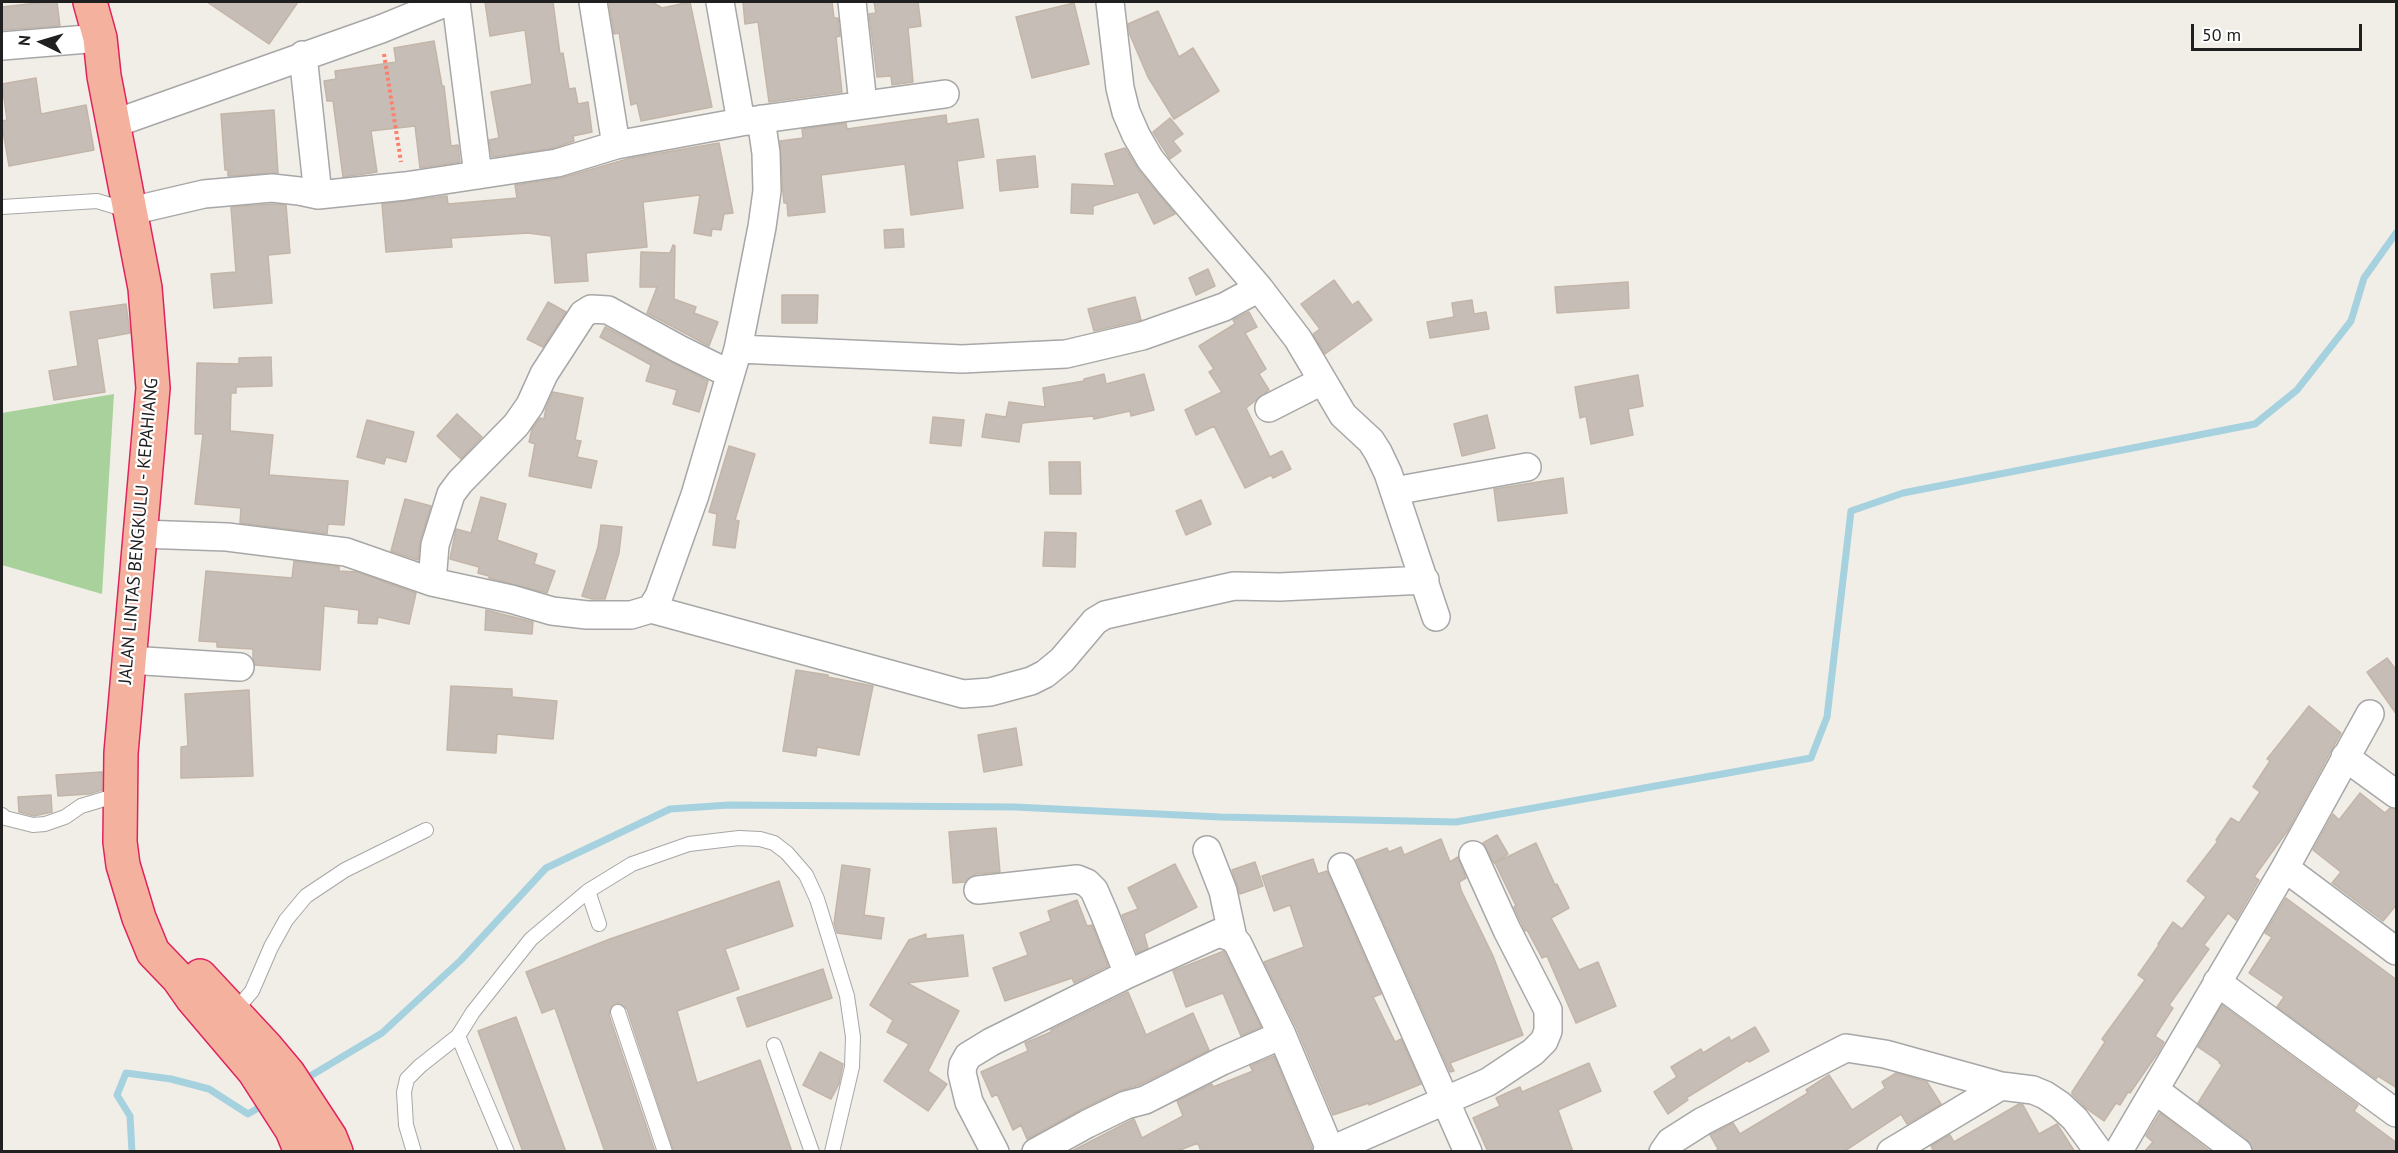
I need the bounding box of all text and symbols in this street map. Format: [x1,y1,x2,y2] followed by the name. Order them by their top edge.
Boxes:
[12,12,72,72] north arrow
[2194,12,2365,50] scale bar
[2202,23,2241,46] text: 50 m
[14,34,34,47] text: N
[115,377,163,685] street label: JALAN LINTAS BENGKULU - KEPAHIANG

